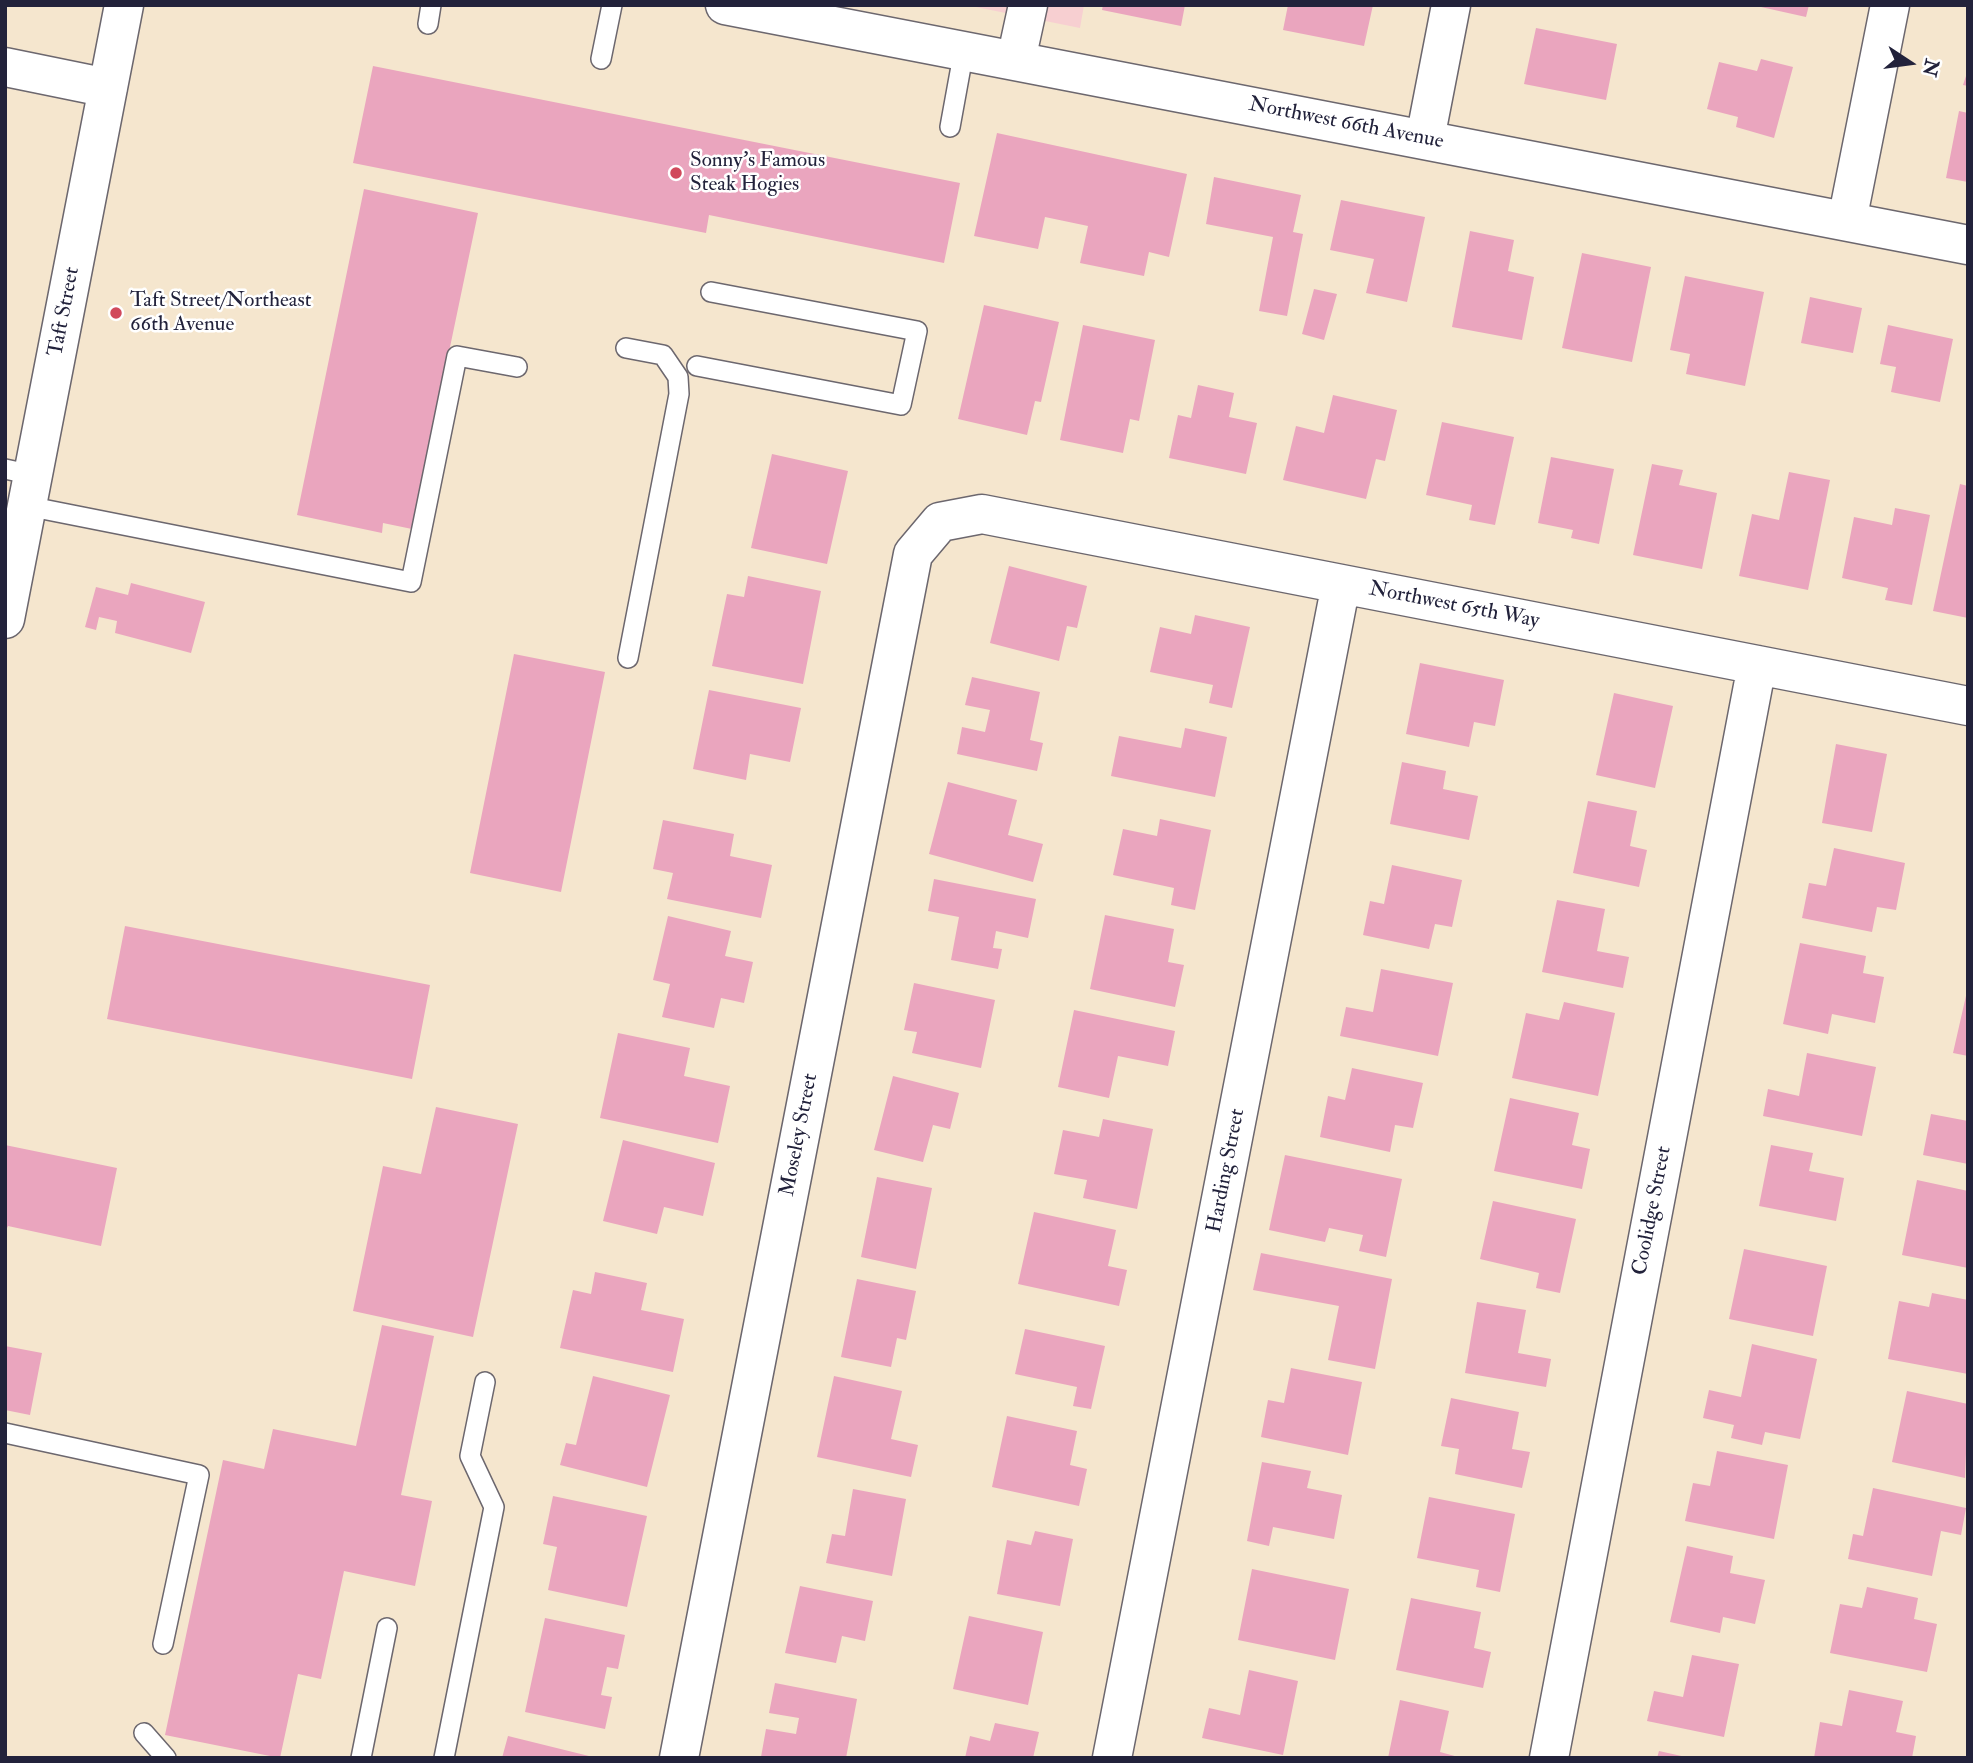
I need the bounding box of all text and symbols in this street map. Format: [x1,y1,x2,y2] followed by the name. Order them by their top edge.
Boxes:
[1875,28,1945,98] north arrow
[1917,57,1944,79] text: N
[1246,93,1446,155] street label: Northwest 66th Avenue
[690,148,825,198] place label: Sonny's Famous Steak Hogies
[668,165,684,181] marker: Sonny's Famous Steak Hogies
[44,265,86,359] street label: Taft Street
[130,288,311,338] place label: Taft Street/Northeast 66th Avenue
[108,305,124,321] marker: Taft Street/Northeast 66th Avenue
[1367,577,1541,635] street label: Northwest 65th Way
[776,1072,824,1198] street label: Moseley Street
[1203,1107,1251,1235] street label: Harding Street
[1628,1144,1678,1278] street label: Coolidge Street

